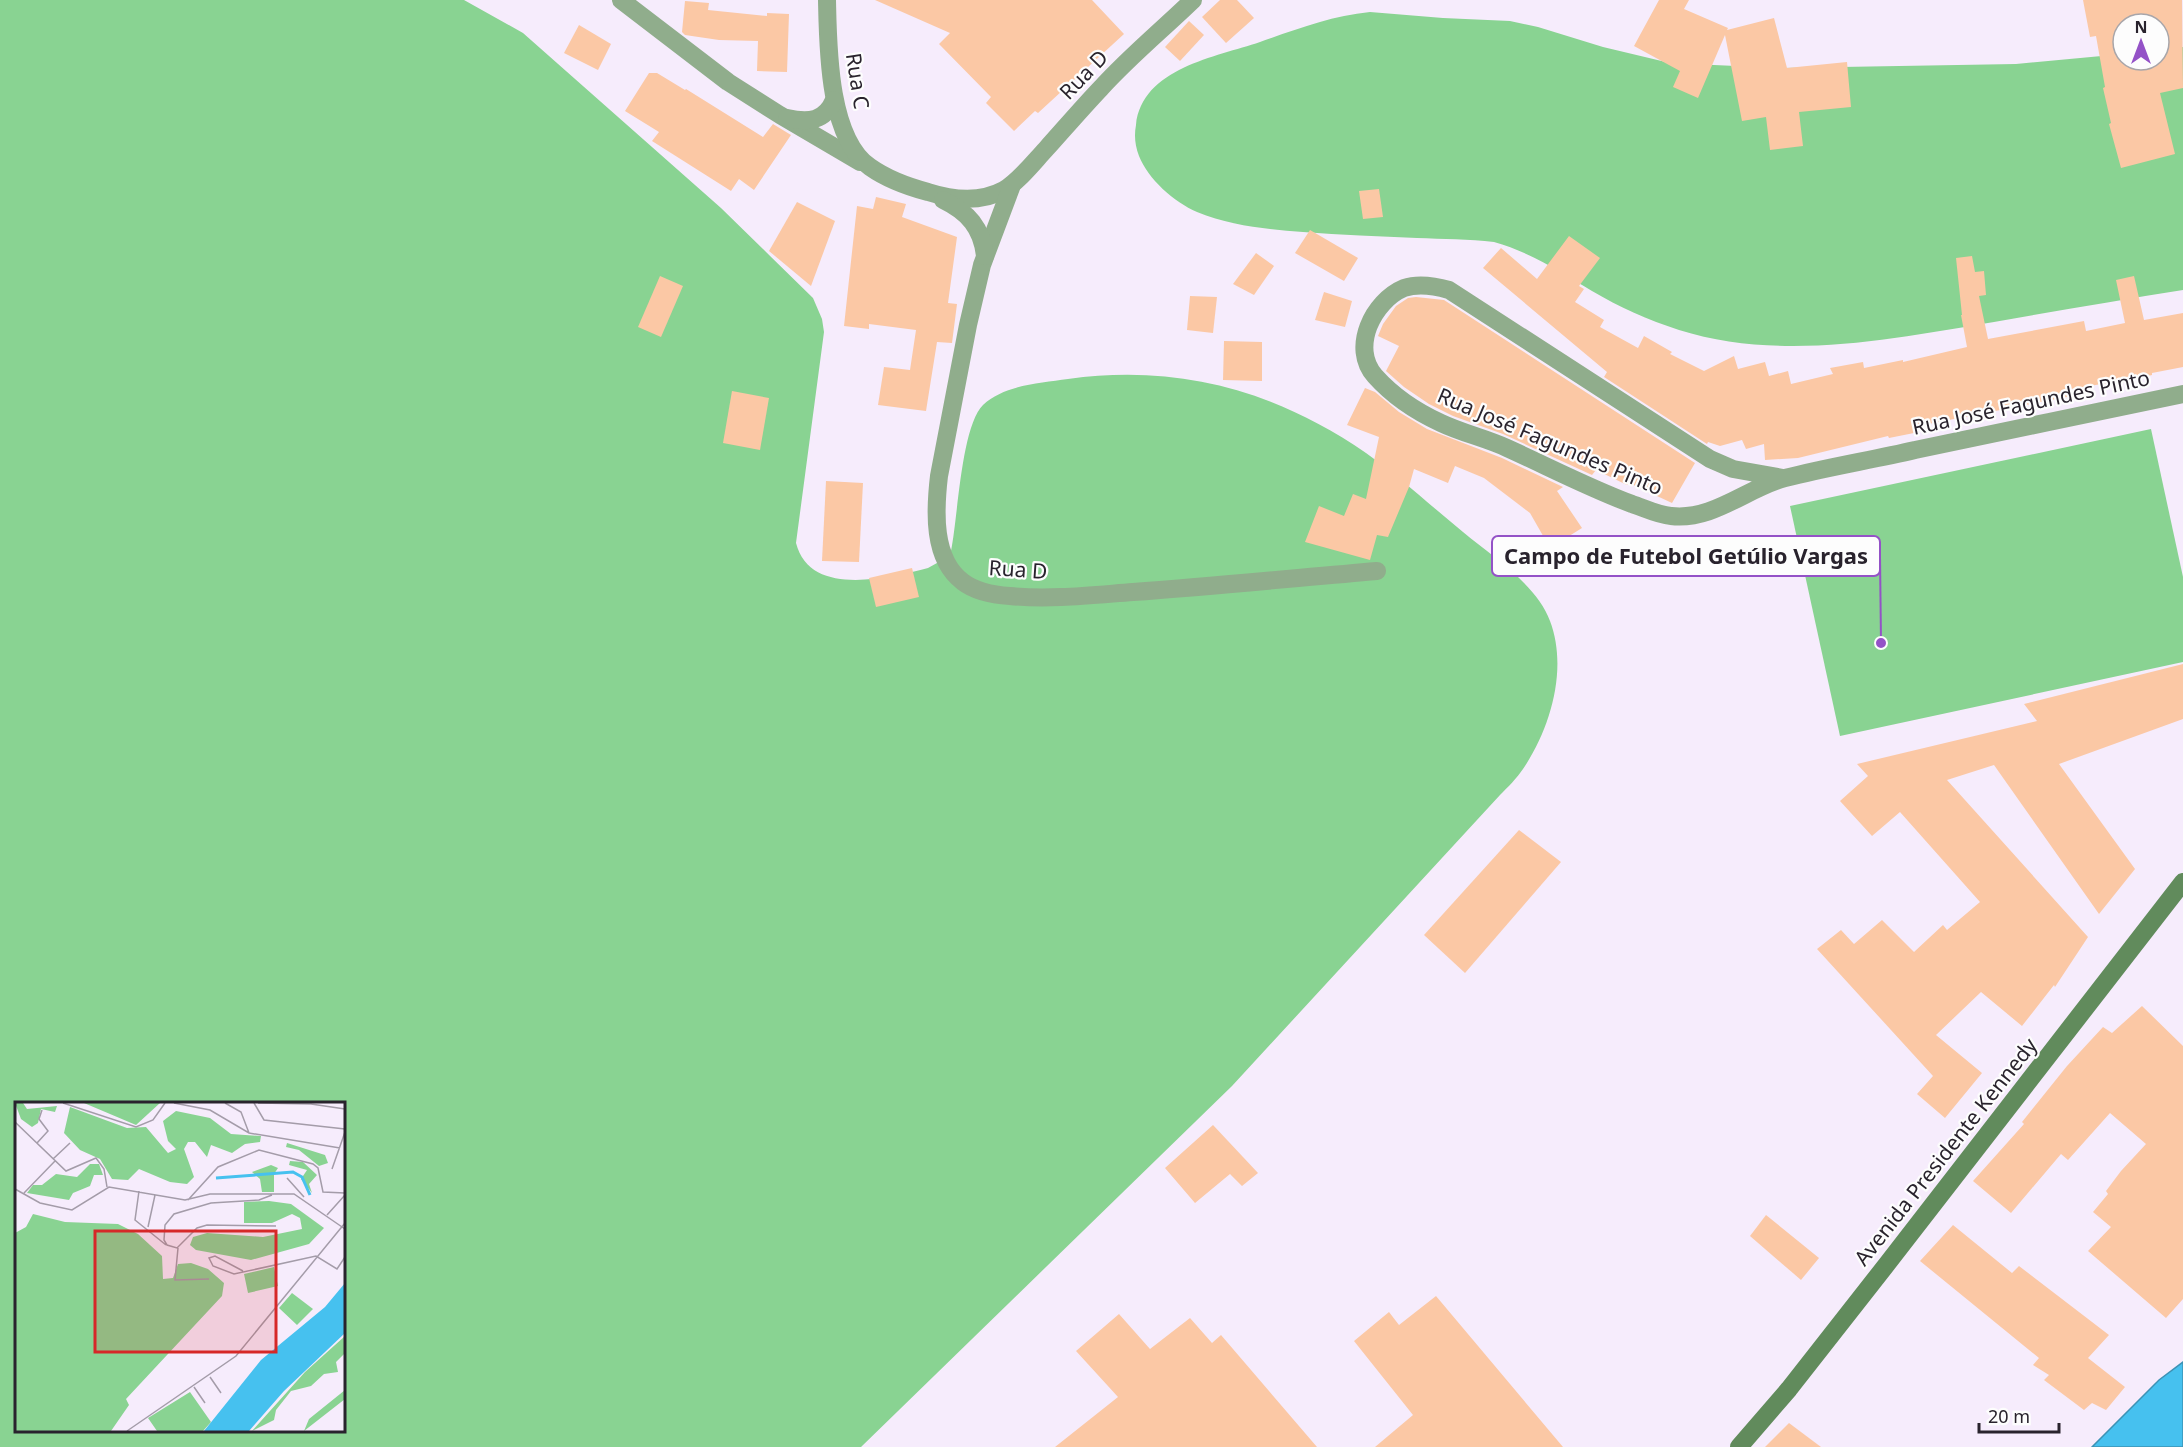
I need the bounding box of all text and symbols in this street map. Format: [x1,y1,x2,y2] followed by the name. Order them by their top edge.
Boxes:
[2111,12,2171,72] north arrow
[2134,16,2148,38] text: N
[1053,43,1114,105] street label: Rua D
[840,51,876,111] street label: Rua C
[1909,363,2152,441] street label: Rua José Fagundes Pinto
[1433,381,1667,501] street label: Rua José Fagundes Pinto
[1492,536,1880,576] callout: Campo de Futebol Getúlio Vargas
[1504,540,1868,570] text: Campo de Futebol Getúlio Vargas
[988,553,1048,585] street label: Rua D
[1847,1032,2043,1271] street label: Avenida Presidente Kennedy
[15,1102,345,1432] inset map
[1979,1396,2058,1434] scale bar
[1988,1404,2030,1428] text: 20 m

